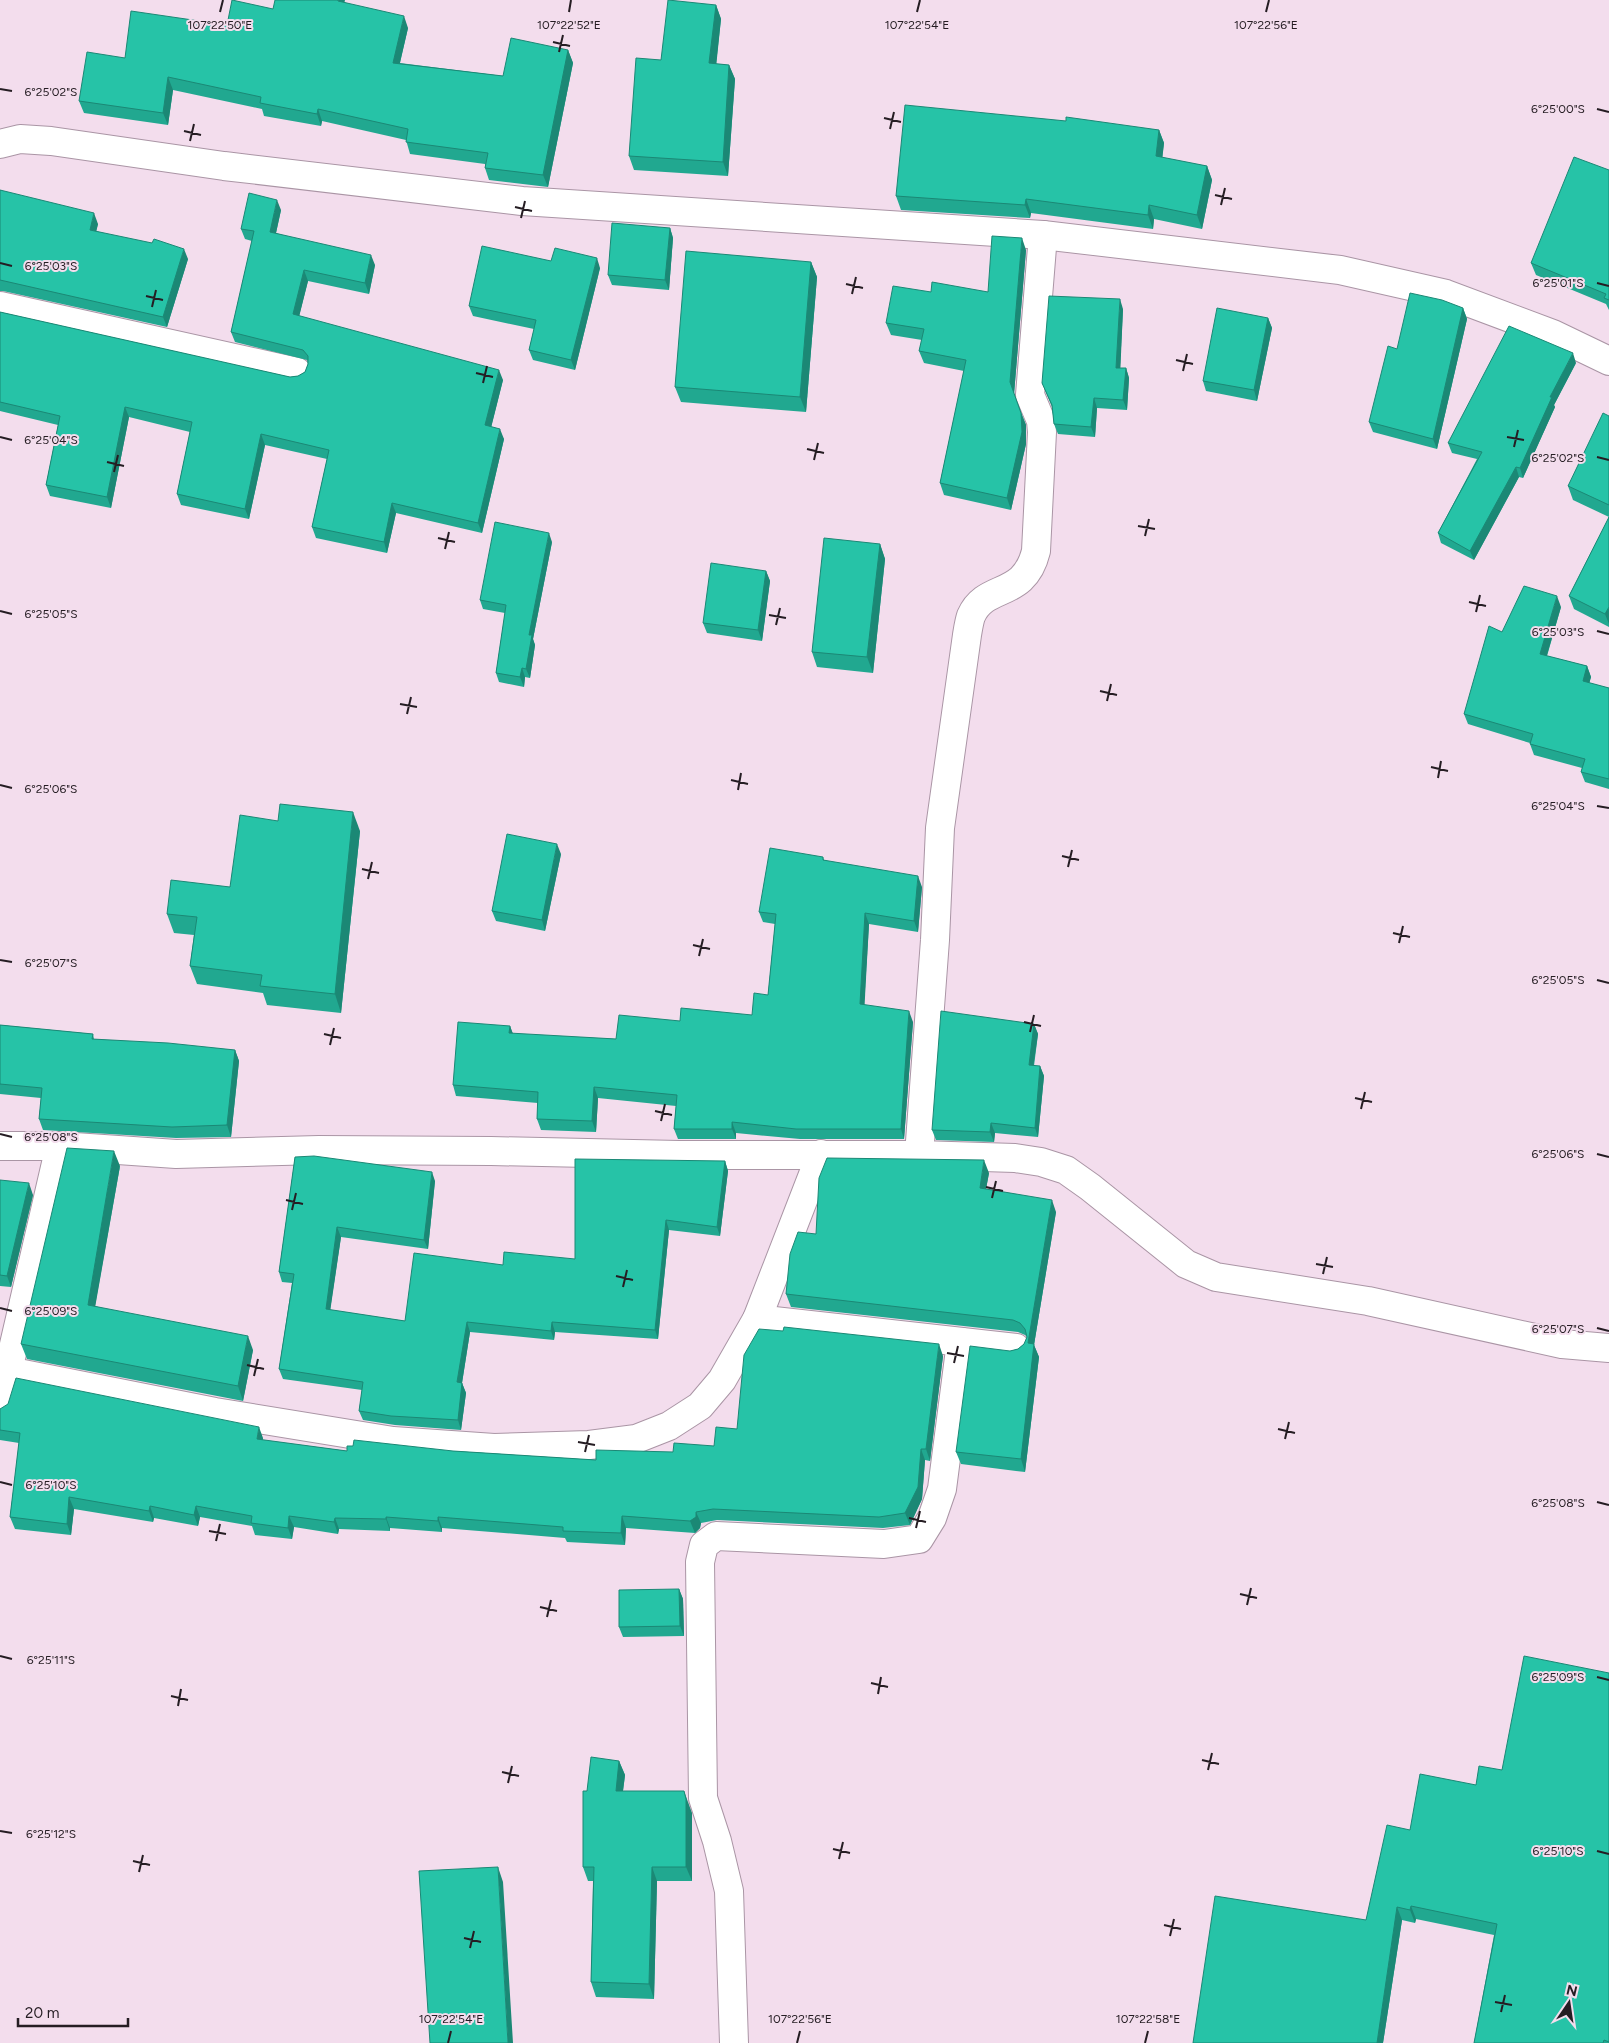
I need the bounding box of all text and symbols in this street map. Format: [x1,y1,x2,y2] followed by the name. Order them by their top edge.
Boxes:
[188,18,252,32] text: 107°22'50"E
[537,18,601,32] text: 107°22'52"E
[885,18,949,32] text: 107°22'54"E
[1234,18,1298,32] text: 107°22'56"E
[25,85,77,99] text: 6°25'02"S
[1531,102,1585,116] text: 6°25'00"S
[25,259,77,273] text: 6°25'03"S
[1532,276,1584,290] text: 6°25'01"S
[24,433,78,447] text: 6°25'04"S
[1532,451,1584,465] text: 6°25'02"S
[24,607,78,621] text: 6°25'05"S
[1532,625,1584,639] text: 6°25'03"S
[25,782,77,796] text: 6°25'06"S
[1531,799,1585,813] text: 6°25'04"S
[25,956,77,970] text: 6°25'07"S
[1531,973,1585,987] text: 6°25'05"S
[24,1130,78,1144] text: 6°25'08"S
[1532,1147,1584,1161] text: 6°25'06"S
[25,1304,77,1318] text: 6°25'09"S
[1532,1322,1584,1336] text: 6°25'07"S
[25,1478,77,1492] text: 6°25'10"S
[1531,1496,1585,1510] text: 6°25'08"S
[27,1653,75,1667] text: 6°25'11"S
[1532,1670,1584,1684] text: 6°25'09"S
[26,1827,76,1841] text: 6°25'12"S
[1532,1844,1584,1858] text: 6°25'10"S
[1544,1978,1594,2028] north arrow
[1565,1981,1579,2000] text: N
[18,1996,128,2028] scale bar
[25,2004,59,2022] text: 20 m
[419,2012,483,2026] text: 107°22'54"E
[768,2012,832,2026] text: 107°22'56"E
[1116,2012,1180,2026] text: 107°22'58"E

